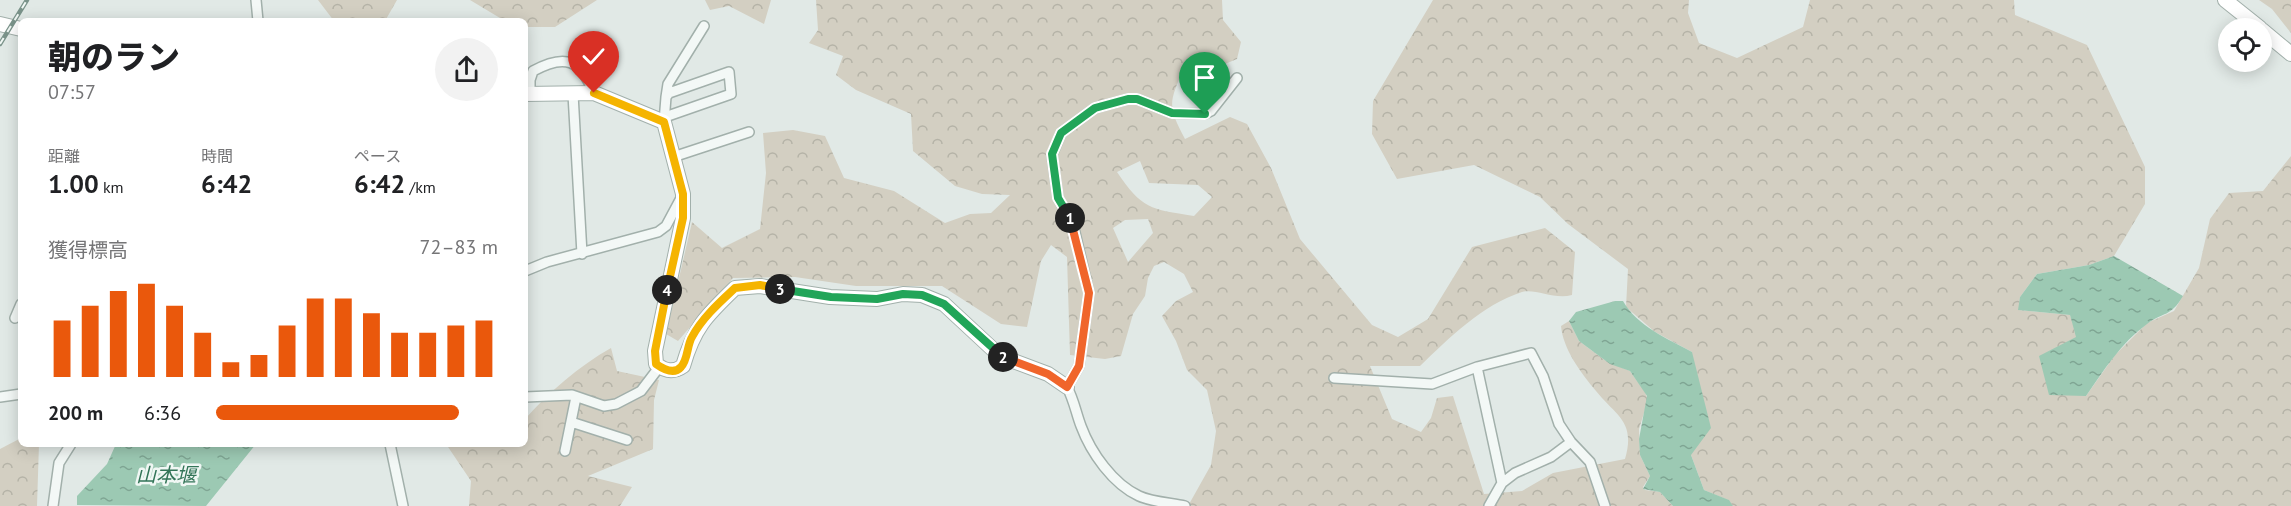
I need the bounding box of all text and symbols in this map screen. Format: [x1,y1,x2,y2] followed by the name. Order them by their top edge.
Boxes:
[2218,18,2272,72] map controls
[2218,18,2272,72] button: locate
[568,31,619,93] pin
[48,35,180,78] text: 朝のラン
[435,38,498,101] button: share
[577,40,610,73] icon: check
[1179,52,1230,114] pin
[1188,61,1221,94] icon: arrive
[48,79,96,105] text: 07:57
[48,146,80,166] text: 距離
[201,146,233,166] text: 時間
[354,146,401,166] text: ペース
[48,167,99,200] text: 1.00
[201,167,252,200] text: 6:42
[354,167,405,200] text: 6:42
[99,177,124,197] text: km
[405,177,436,197] text: /km
[1055,203,1085,233] pin: 1
[1065,208,1075,228] text: 1
[420,234,498,260] text: 72–83 m
[48,237,128,263] text: 獲得標高
[765,274,795,304] pin: 3
[652,275,682,305] pin: 4
[775,279,785,299] text: 3
[662,280,672,300] text: 4
[988,342,1018,372] pin: 2
[998,347,1008,367] text: 2
[48,400,103,426] text: 200 m
[144,400,181,426] text: 6:36
[136,462,200,488] water label: 山本堰

